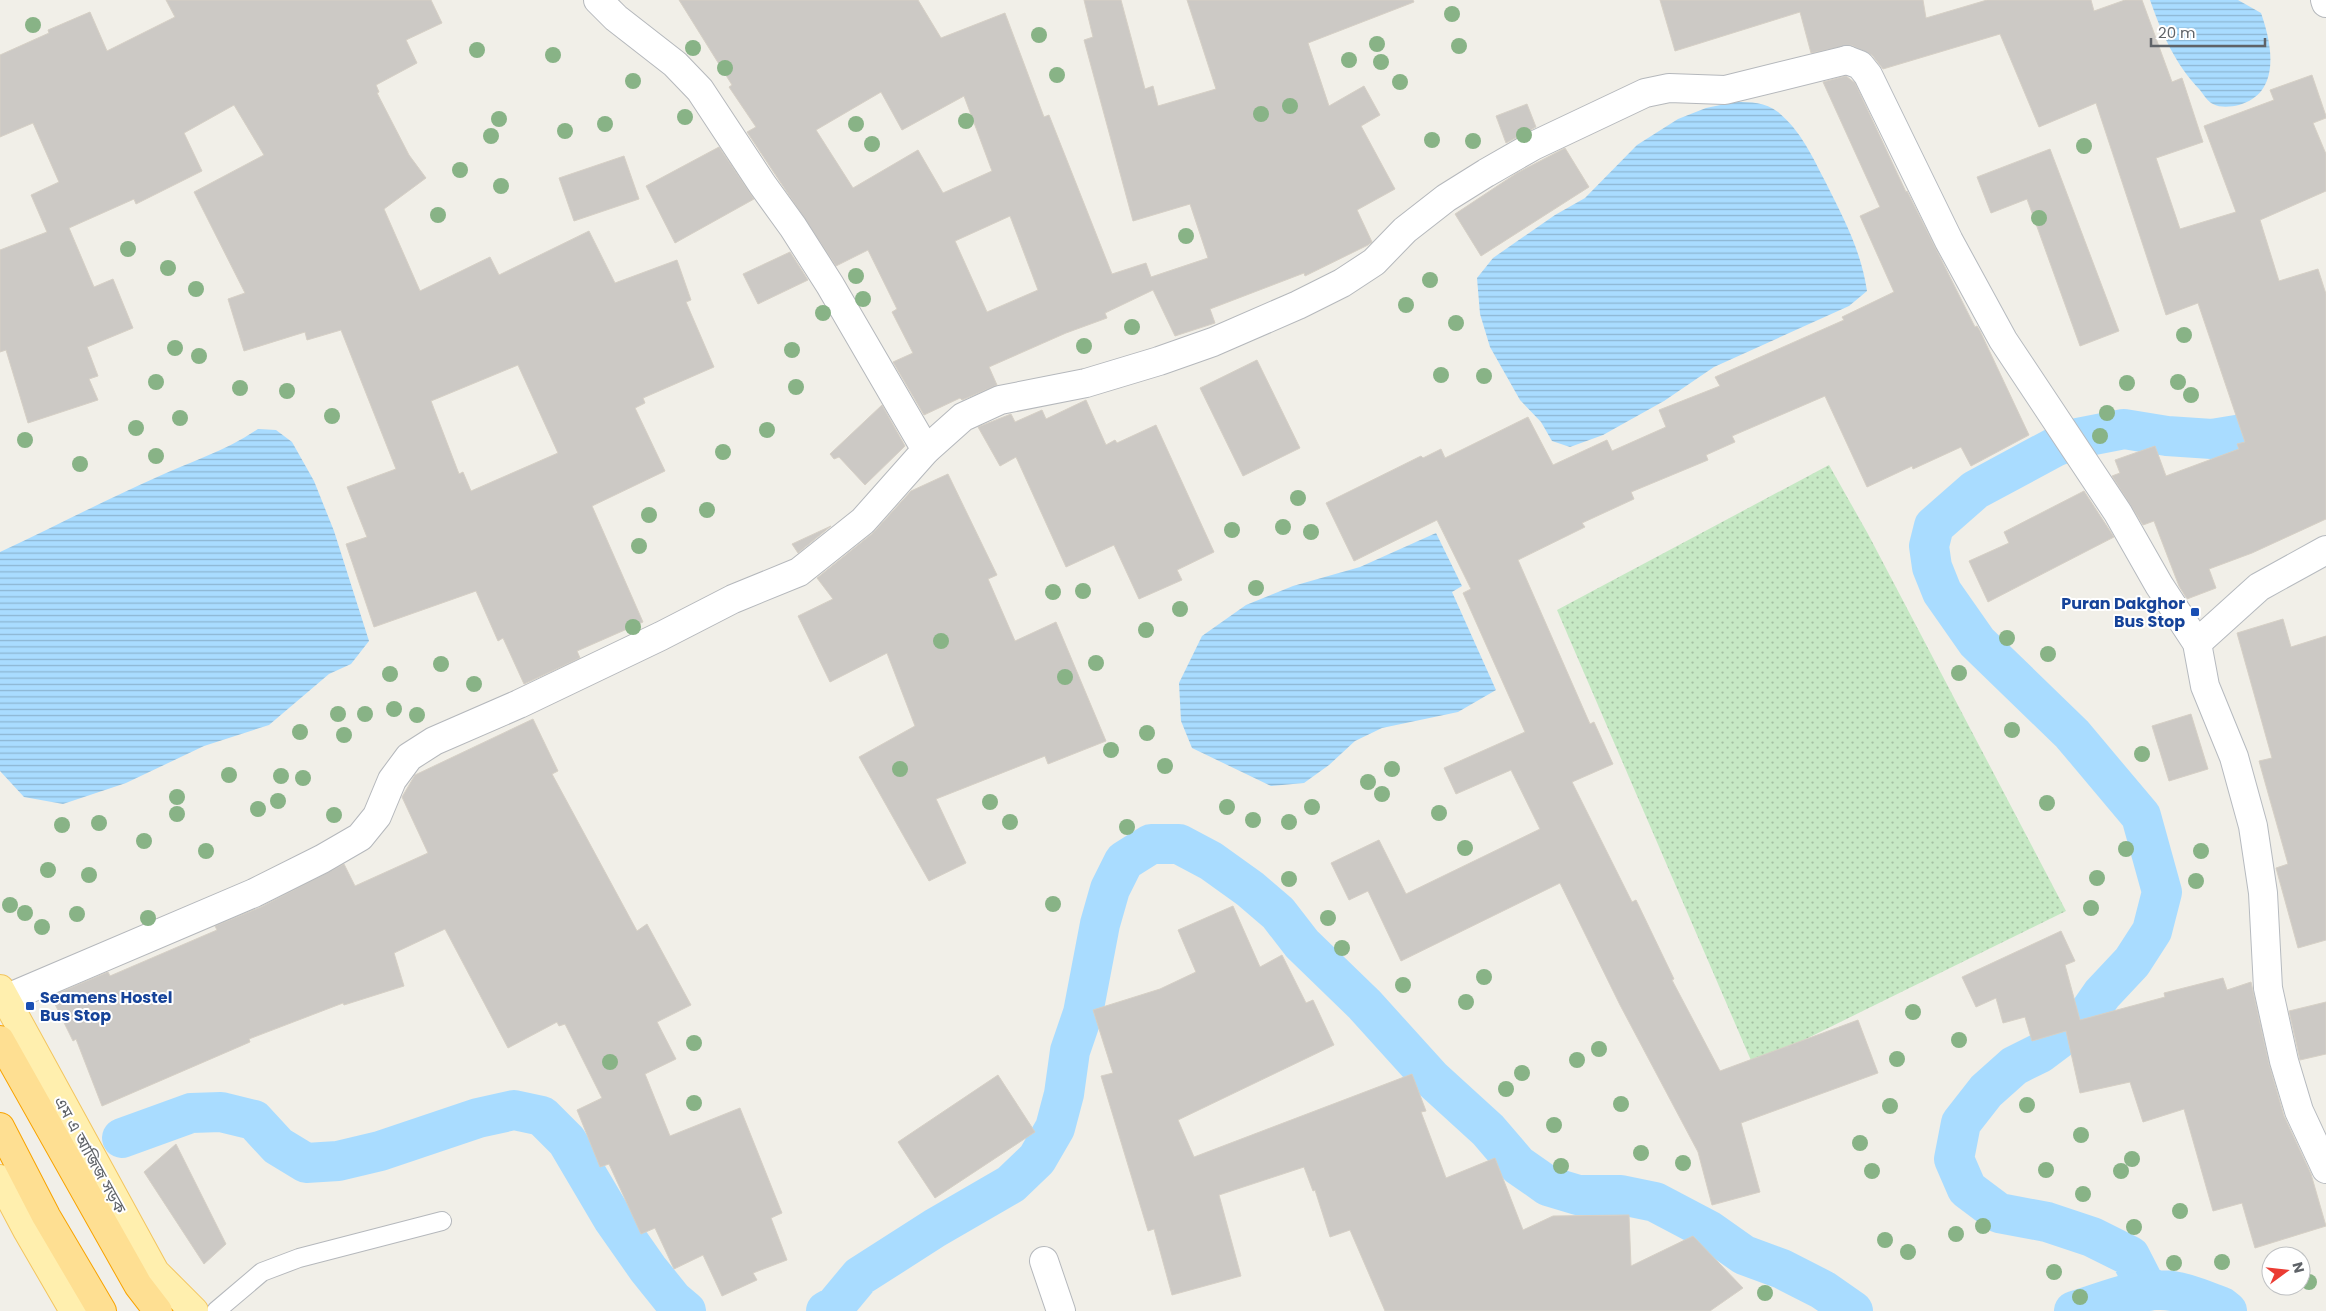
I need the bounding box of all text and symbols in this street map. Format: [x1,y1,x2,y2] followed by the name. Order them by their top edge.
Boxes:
[2151,15,2265,47] scale bar
[2158,22,2196,43] text: 20 m
[2061,592,2185,633] place label: Puran Dakghor Bus Stop
[2189,606,2201,618] marker: Puran Dakghor Bus Stop
[40,986,172,1027] place label: Seamens Hostel Bus Stop
[24,1000,36,1012] marker: Seamens Hostel Bus Stop
[48,1092,132,1219] street label: এম এ আজিজ সড়ক
[2261,1246,2311,1296] north arrow
[2288,1260,2310,1275] text: N

